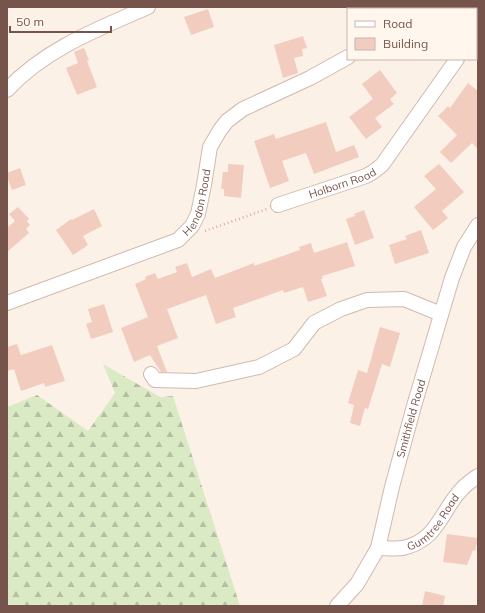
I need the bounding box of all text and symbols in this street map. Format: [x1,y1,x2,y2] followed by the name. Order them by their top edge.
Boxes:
[10,8,111,34] scale bar
[347,8,477,60] legend
[16,14,44,29] text: 50 m
[383,16,412,31] text: Road
[383,36,428,51] text: Building
[307,165,379,201] street label: Holborn Road
[179,168,213,239] street label: Hendon Road
[393,378,429,459] street label: Smithfield Road
[405,491,462,554] street label: Gumtree Road

